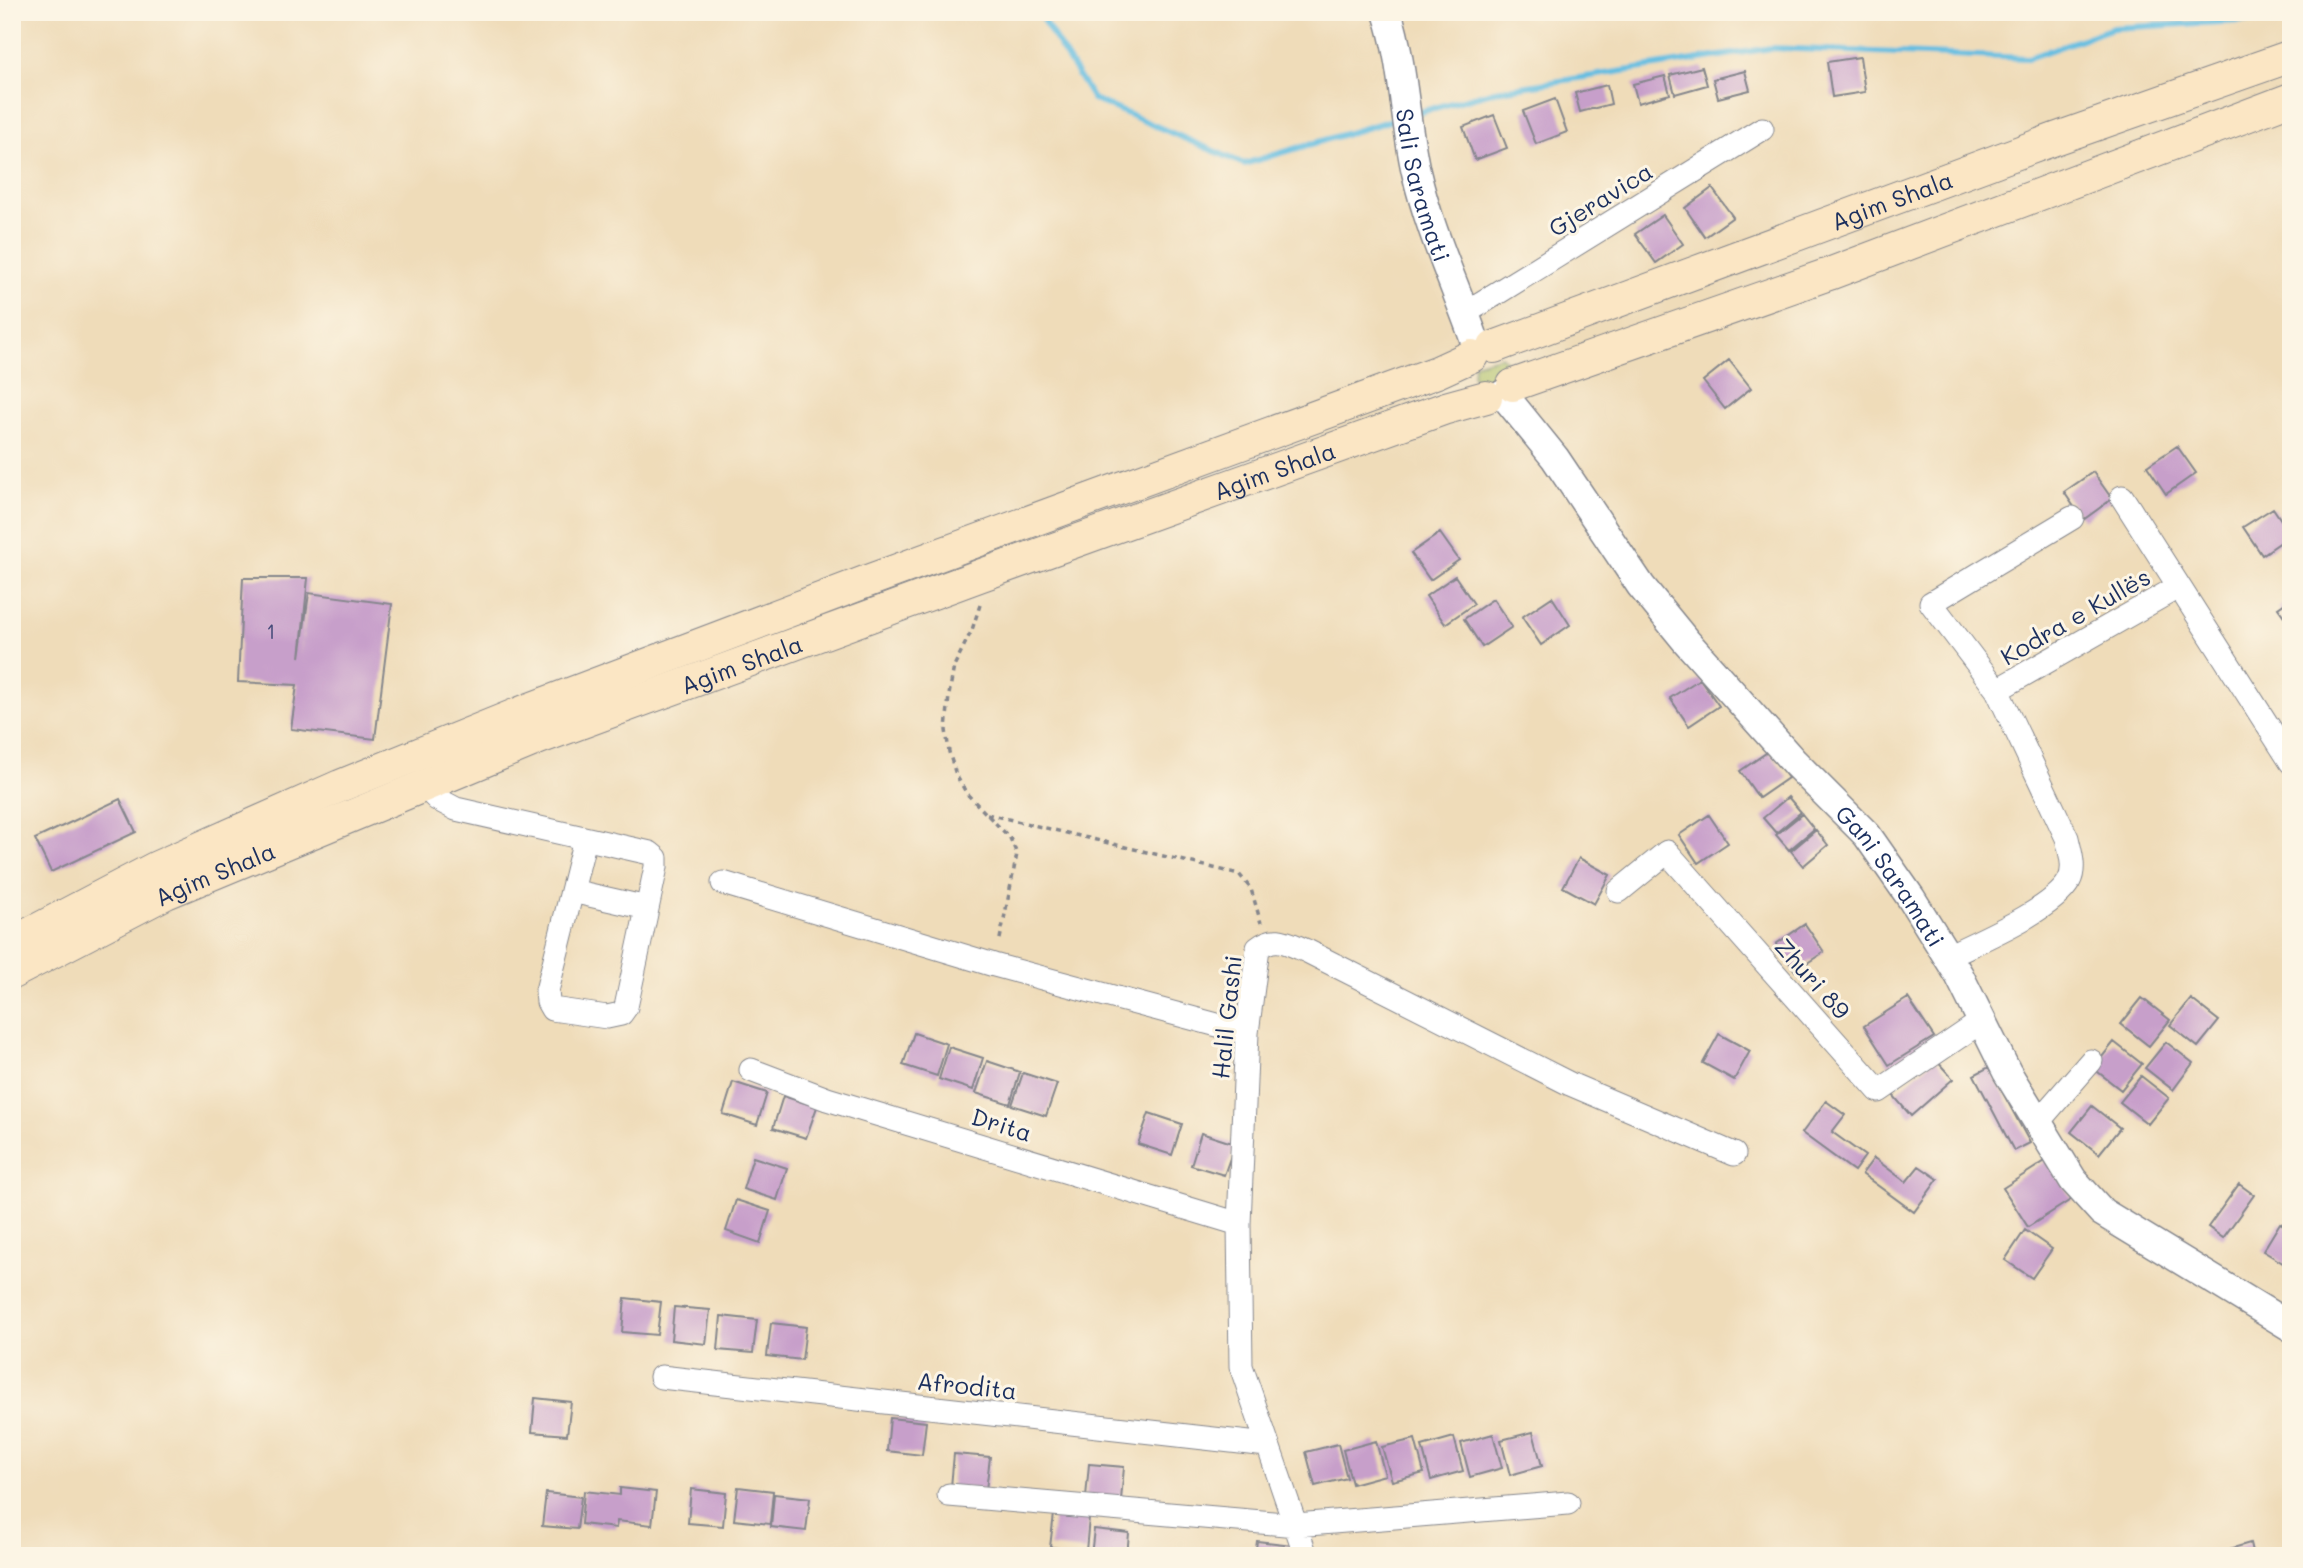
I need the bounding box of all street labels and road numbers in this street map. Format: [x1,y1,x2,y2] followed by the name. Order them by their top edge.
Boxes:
[1390,107,1459,266] street label: Sali Saramati
[1542,155,1658,243] street label: Gjeravica
[1826,163,1957,236] street label: Agim Shala
[1209,434,1339,506] street label: Agim Shala
[1995,561,2155,671] street label: Kodra e Kullës
[676,627,807,700] street label: Agim Shala
[1830,798,1953,952] street label: Gani Saramati
[149,834,279,912] street label: Agim Shala
[1768,931,1858,1025] street label: Zhuri 89
[1204,954,1248,1080] street label: Halil Gashi
[968,1100,1036,1148] street label: Drita
[916,1364,1018,1406] street label: Afrodita

